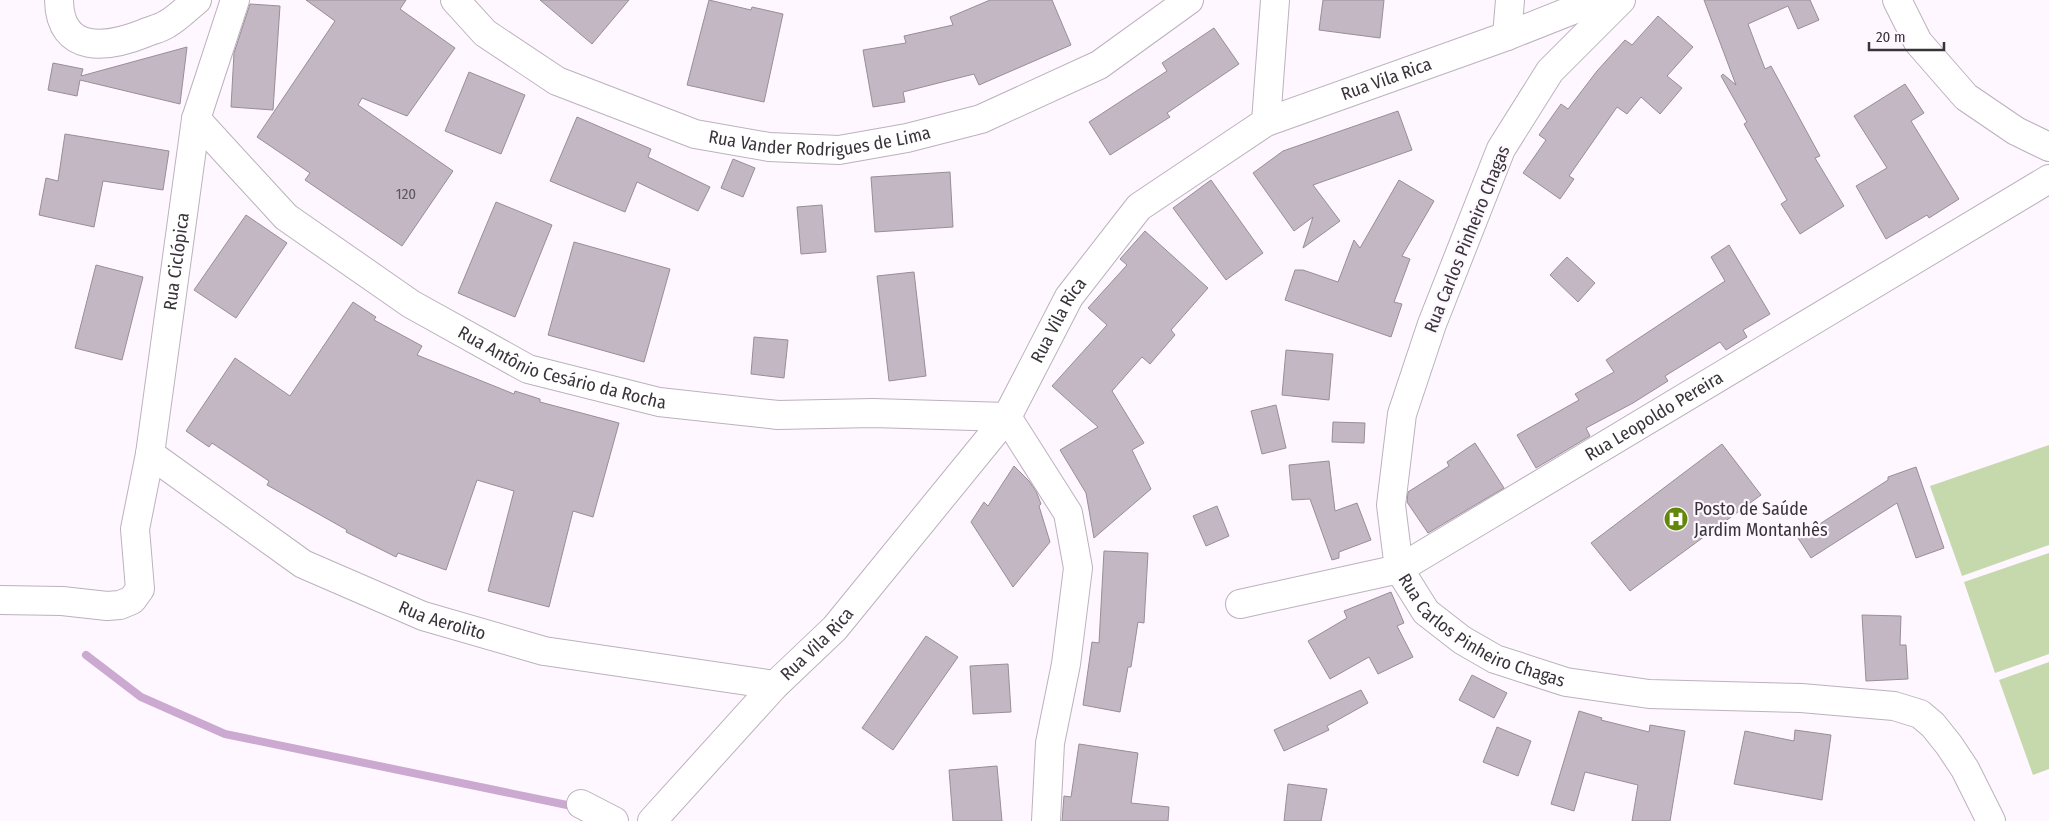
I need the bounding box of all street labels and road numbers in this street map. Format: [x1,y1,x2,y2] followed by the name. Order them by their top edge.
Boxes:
[1338,53,1435,105] street label: Rua Vila Rica
[707,121,933,161] street label: Rua Vander Rodrigues de Lima
[1419,142,1515,336] street label: Rua Carlos Pinheiro Chagas
[159,211,194,312] street label: Rua Ciclópica
[1026,273,1091,367] street label: Rua Vila Rica
[454,321,667,414] street label: Rua Antônio Cesário da Rocha
[1581,366,1727,466] street label: Rua Leopoldo Pereira
[1394,569,1568,692] street label: Rua Carlos Pinheiro Chagas
[395,596,488,645] street label: Rua Aerolito
[776,603,858,685] street label: Rua Vila Rica

